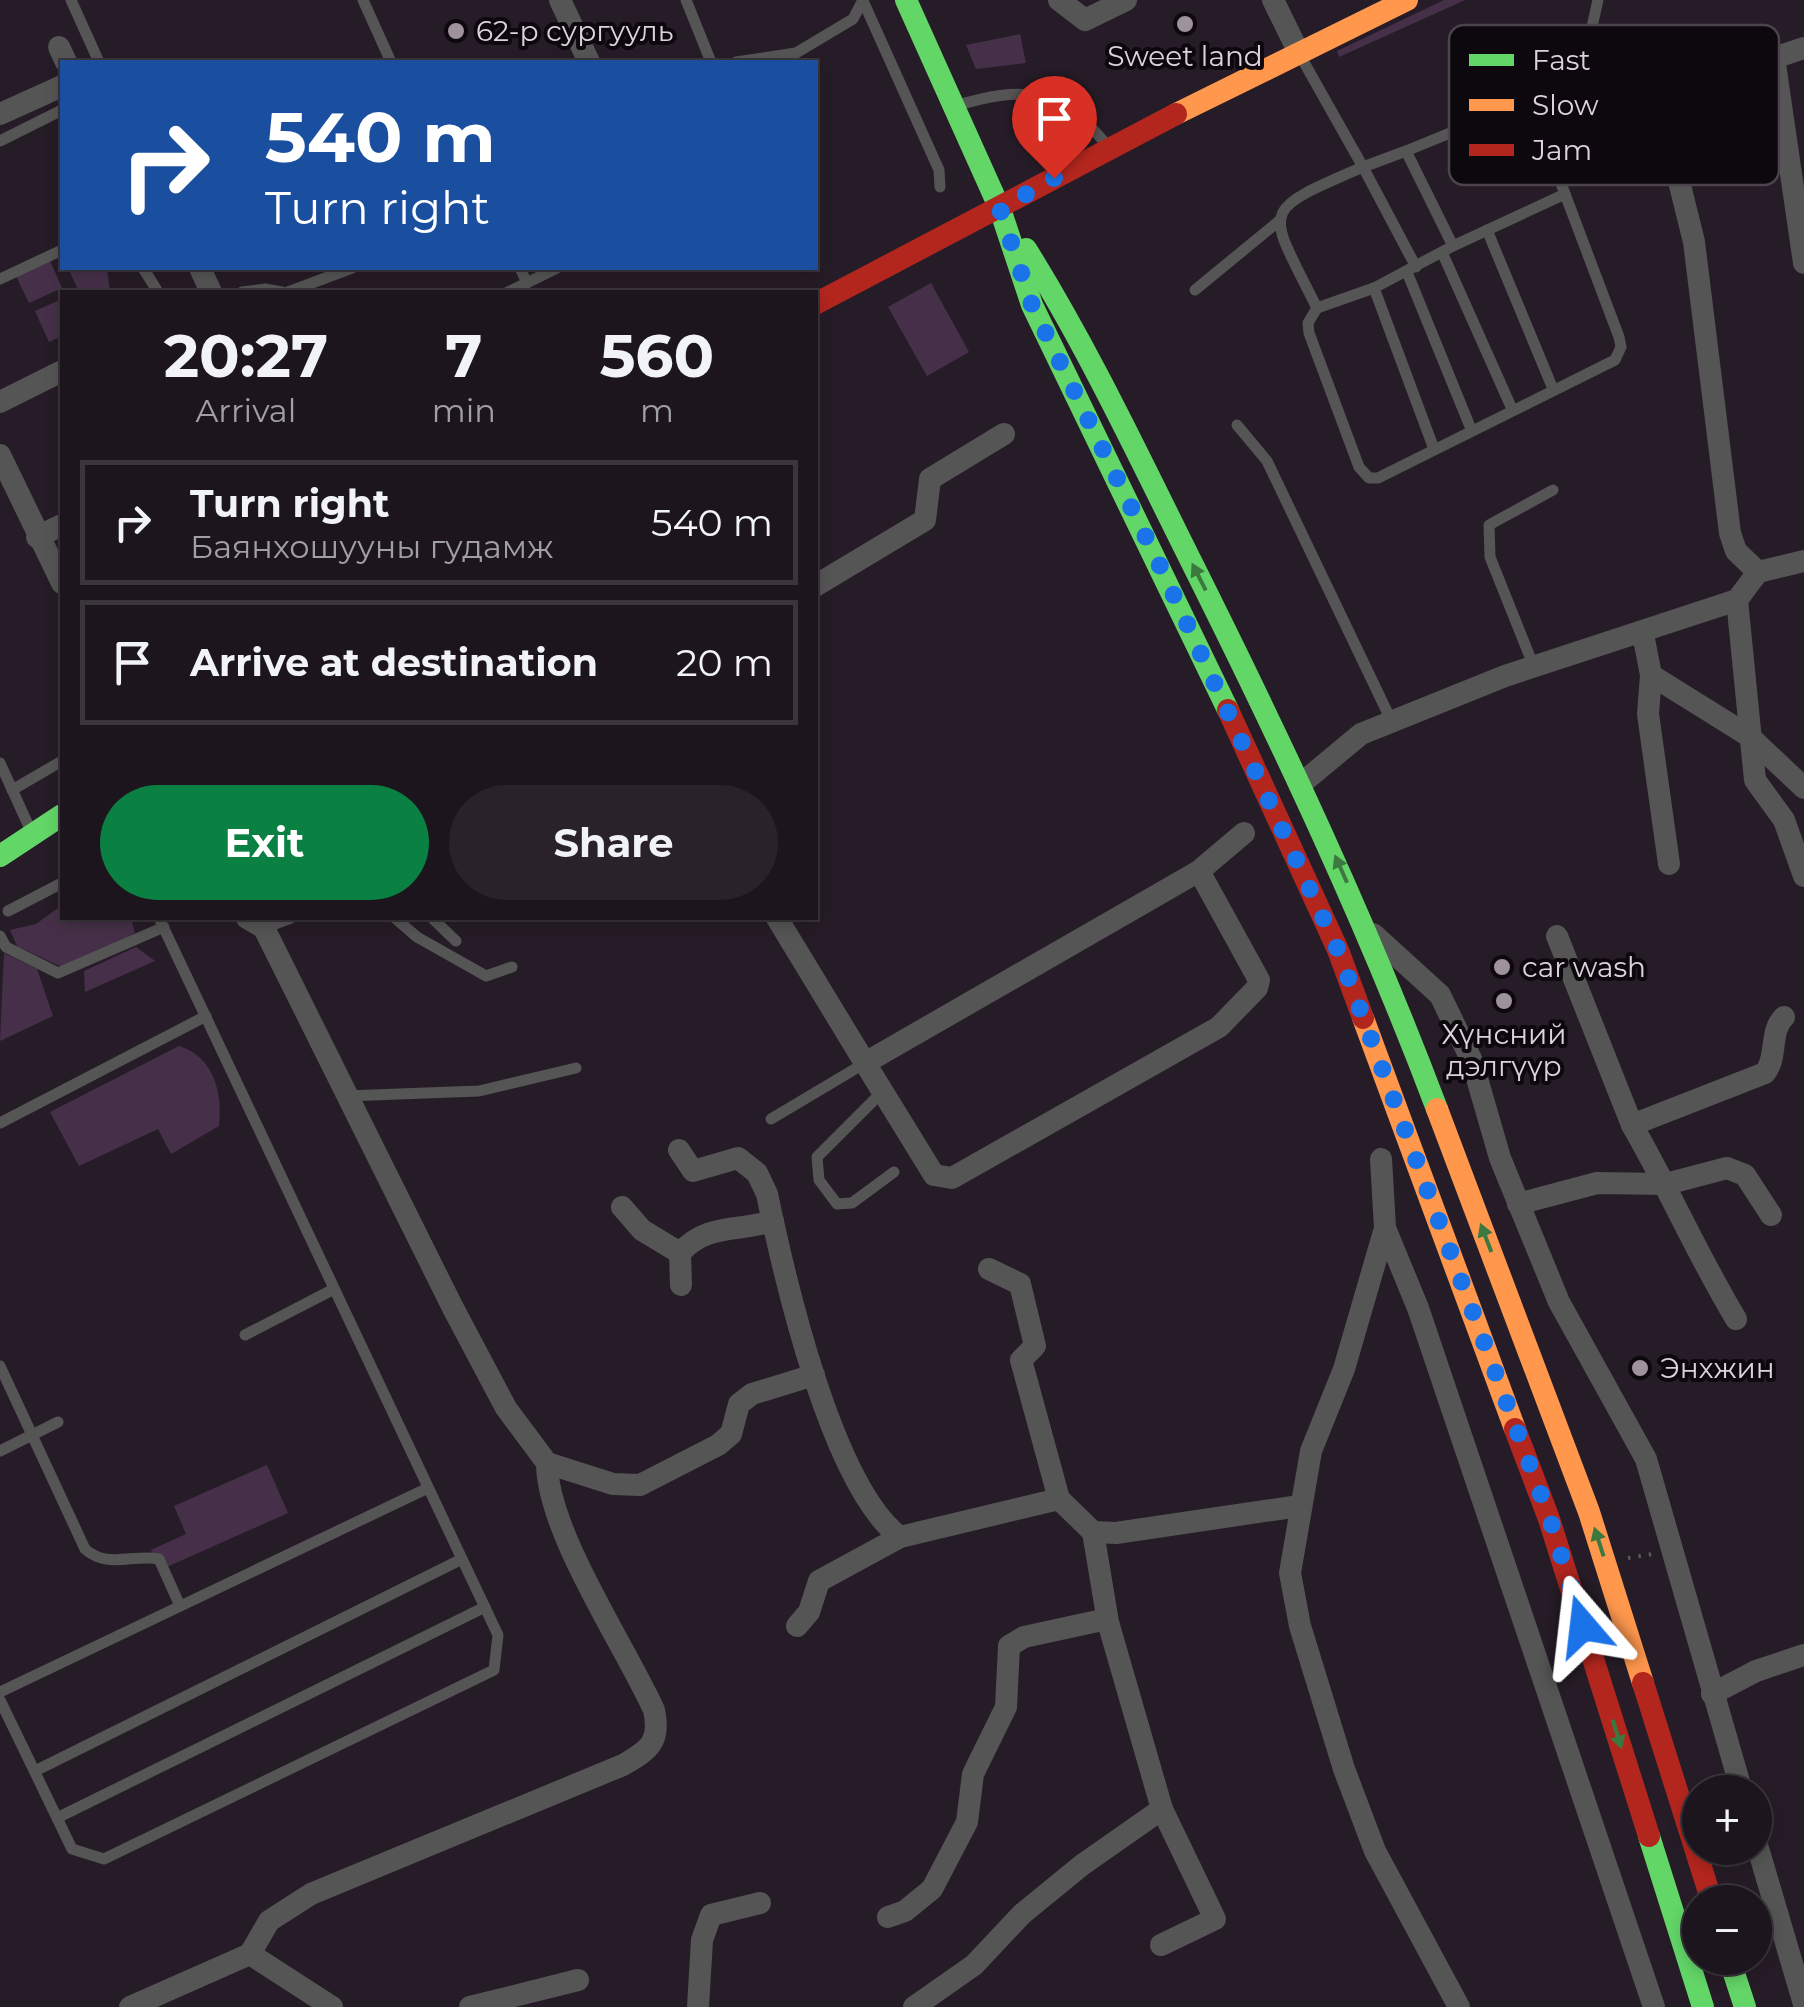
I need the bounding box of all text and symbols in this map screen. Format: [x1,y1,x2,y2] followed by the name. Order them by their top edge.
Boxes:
[1174,13,1196,35] marker: Sweet land
[476,14,674,48] place label: 62-р сургууль
[445,20,467,42] marker: 62-р сургууль
[1449,25,1779,185] legend
[1107,39,1263,73] place label: Sweet land
[1532,43,1591,77] text: Fast
[1012,76,1097,179] pin
[1532,88,1599,122] text: Slow
[1027,91,1082,146] icon: arrive
[265,94,496,180] text: 540 m
[100,100,230,230] icon: right
[1531,133,1592,167] text: Jam
[265,180,490,235] text: Turn right
[164,319,328,392] text: 20:27
[445,319,482,392] text: 7
[600,319,714,392] text: 560
[195,391,296,430] text: Arrival
[432,391,496,430] text: min
[640,391,674,430] text: m
[190,480,389,527] text: Turn right
[105,495,160,550] icon: right
[651,499,773,546] text: 540 m
[190,527,553,566] text: Баянхошууны гудамж
[1191,562,1208,591] one-way arrow
[105,635,160,690] icon: arrive
[190,639,598,686] text: Arrive at destination
[676,639,773,686] text: 20 m
[100,785,429,900] button: Exit
[449,785,778,900] button: Share
[1332,854,1349,883] one-way arrow
[1522,950,1646,984] place label: car wash
[1491,956,1513,978] marker: car wash
[1493,990,1515,1012] marker: Хүнсний дэлгүүр
[1441,1017,1567,1083] place label: Хүнсний дэлгүүр
[1478,1222,1493,1252] one-way arrow
[1660,1351,1775,1385] place label: Энхжин
[1629,1357,1651,1379] marker: Энхжин
[1591,1527,1606,1557] one-way arrow
[1531,1574,1635,1678] position arrow
[1610,1719,1625,1749] one-way arrow
[1682,1775,1772,1975] map controls
[1682,1775,1772,1865] button: +
[1682,1885,1772,1975] button: −

